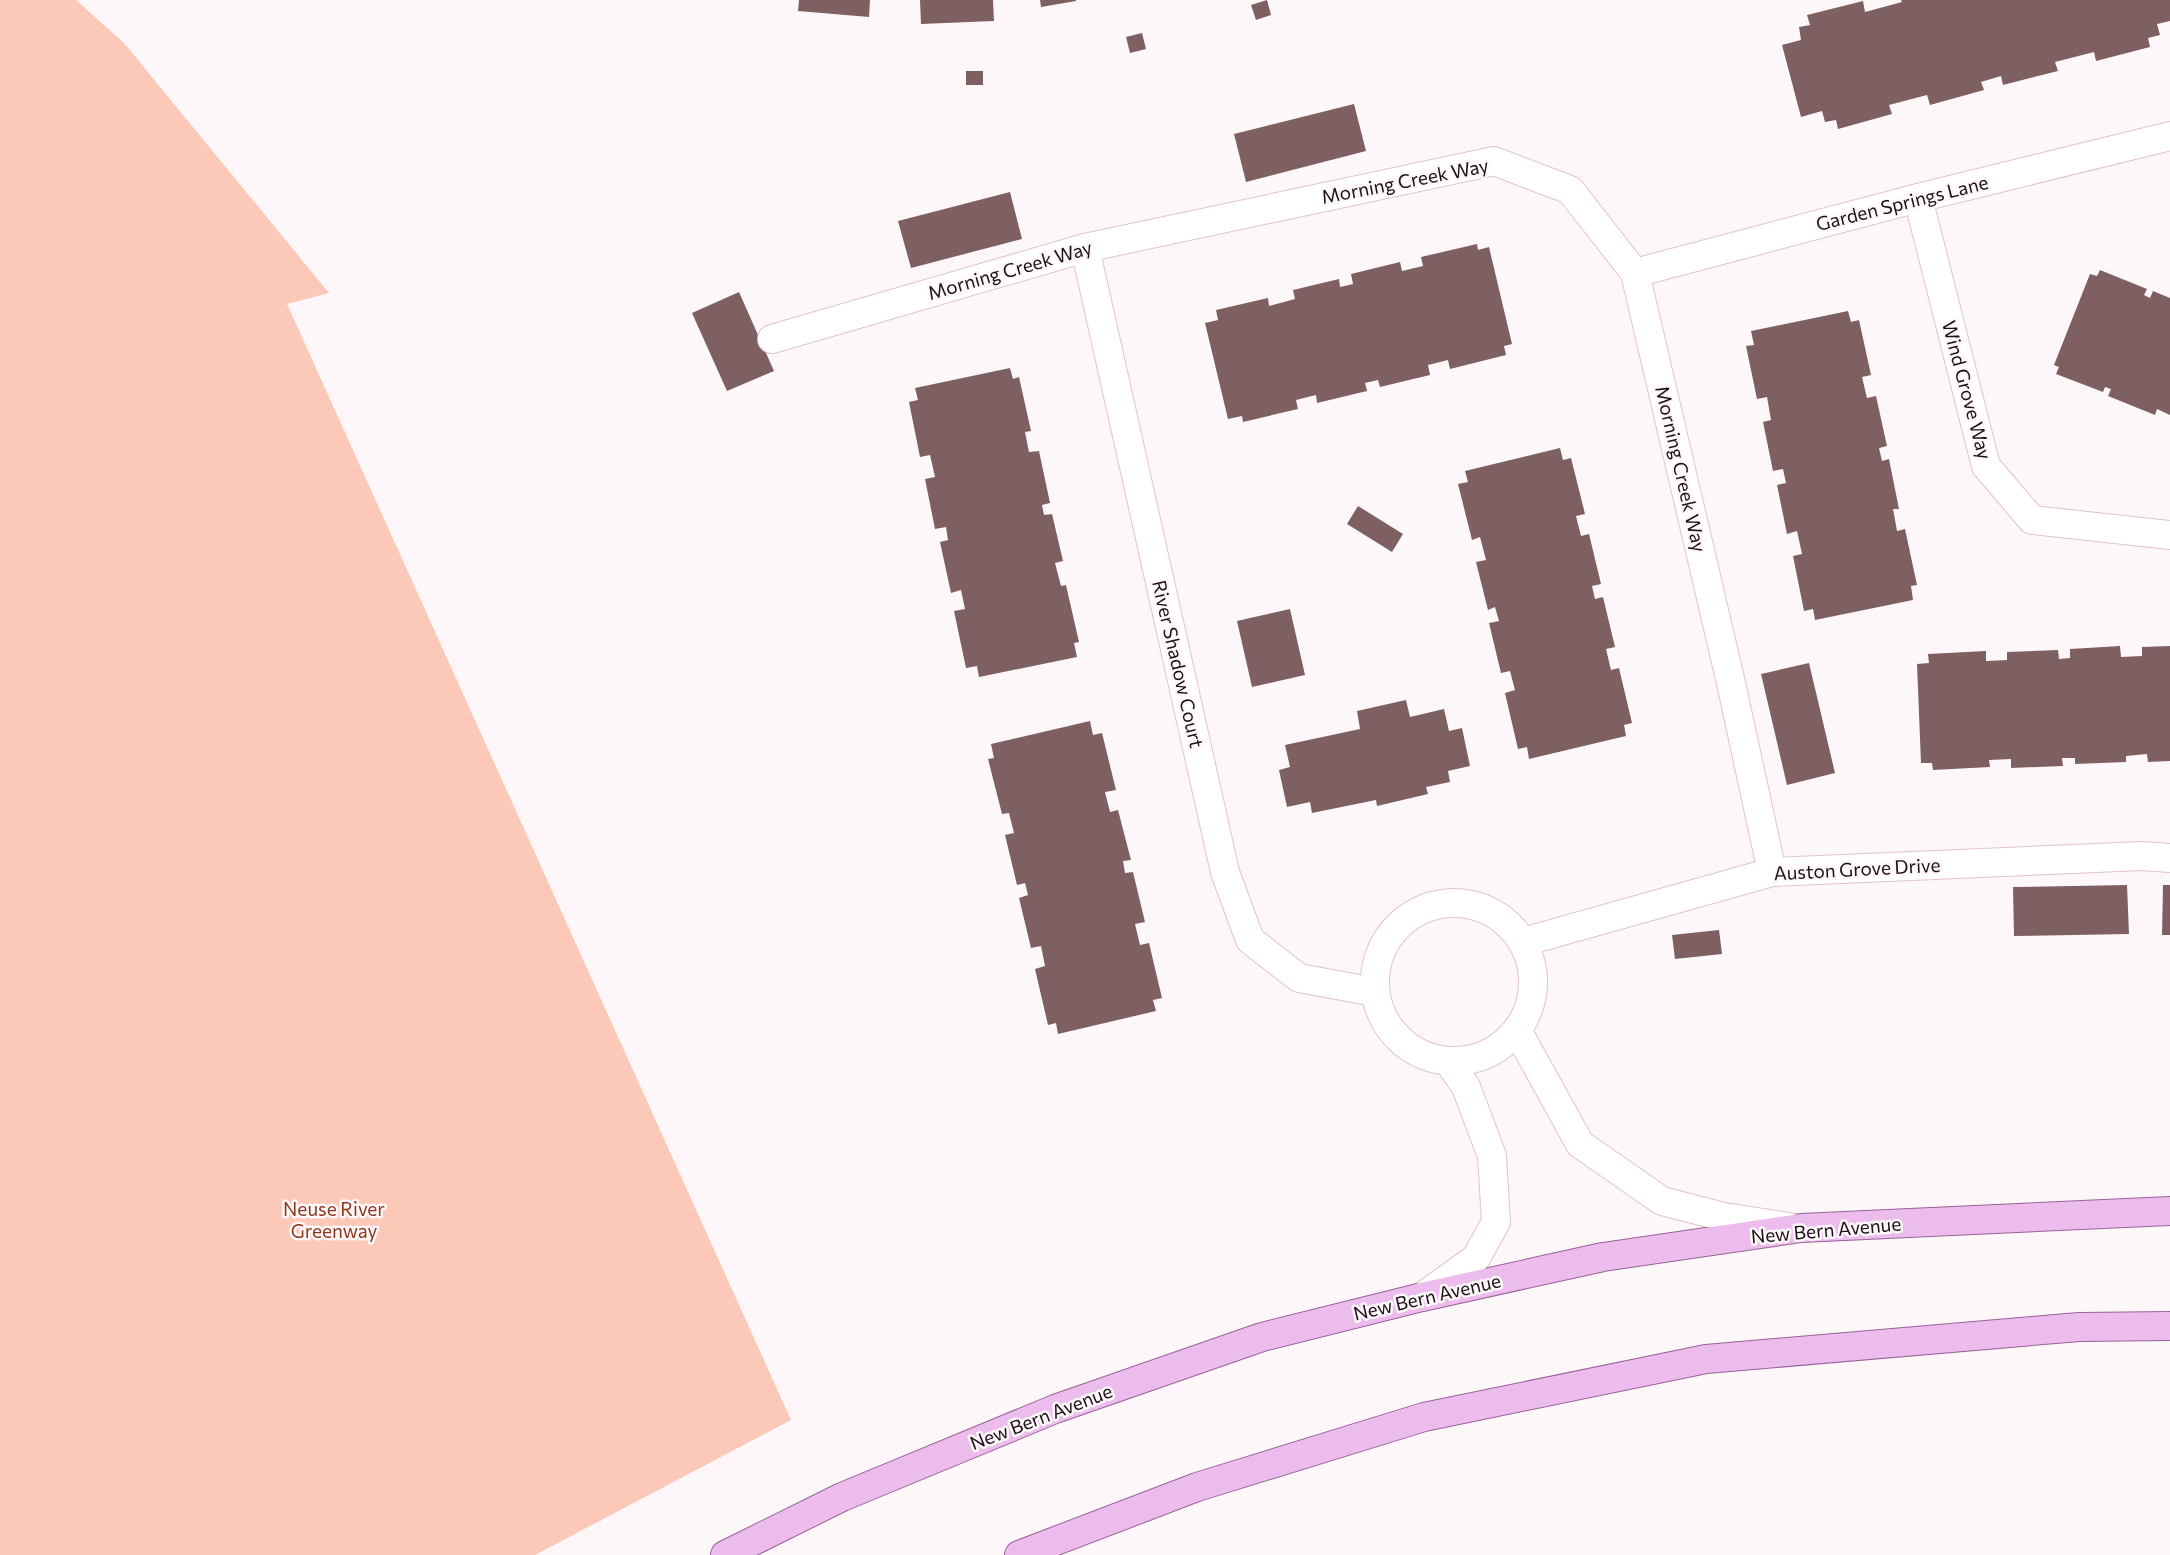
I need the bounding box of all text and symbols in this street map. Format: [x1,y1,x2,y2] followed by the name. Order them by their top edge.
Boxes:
[1319,153,1491,208] street label: Morning Creek Way
[1813,170,1990,235] street label: Garden Springs Lane
[925,235,1095,304] street label: Morning Creek Way
[1938,318,1997,462] street label: Wind Grove Way
[1651,384,1712,554] street label: Morning Creek Way
[1148,578,1209,750] street label: River Shadow Court
[1773,853,1941,884] street label: Auston Grove Drive
[283,1197,385,1242] park label: Neuse River Greenway
[1750,1211,1902,1248] street label: New Bern Avenue
[1351,1268,1503,1325] street label: New Bern Avenue
[966,1379,1115,1454] street label: New Bern Avenue

